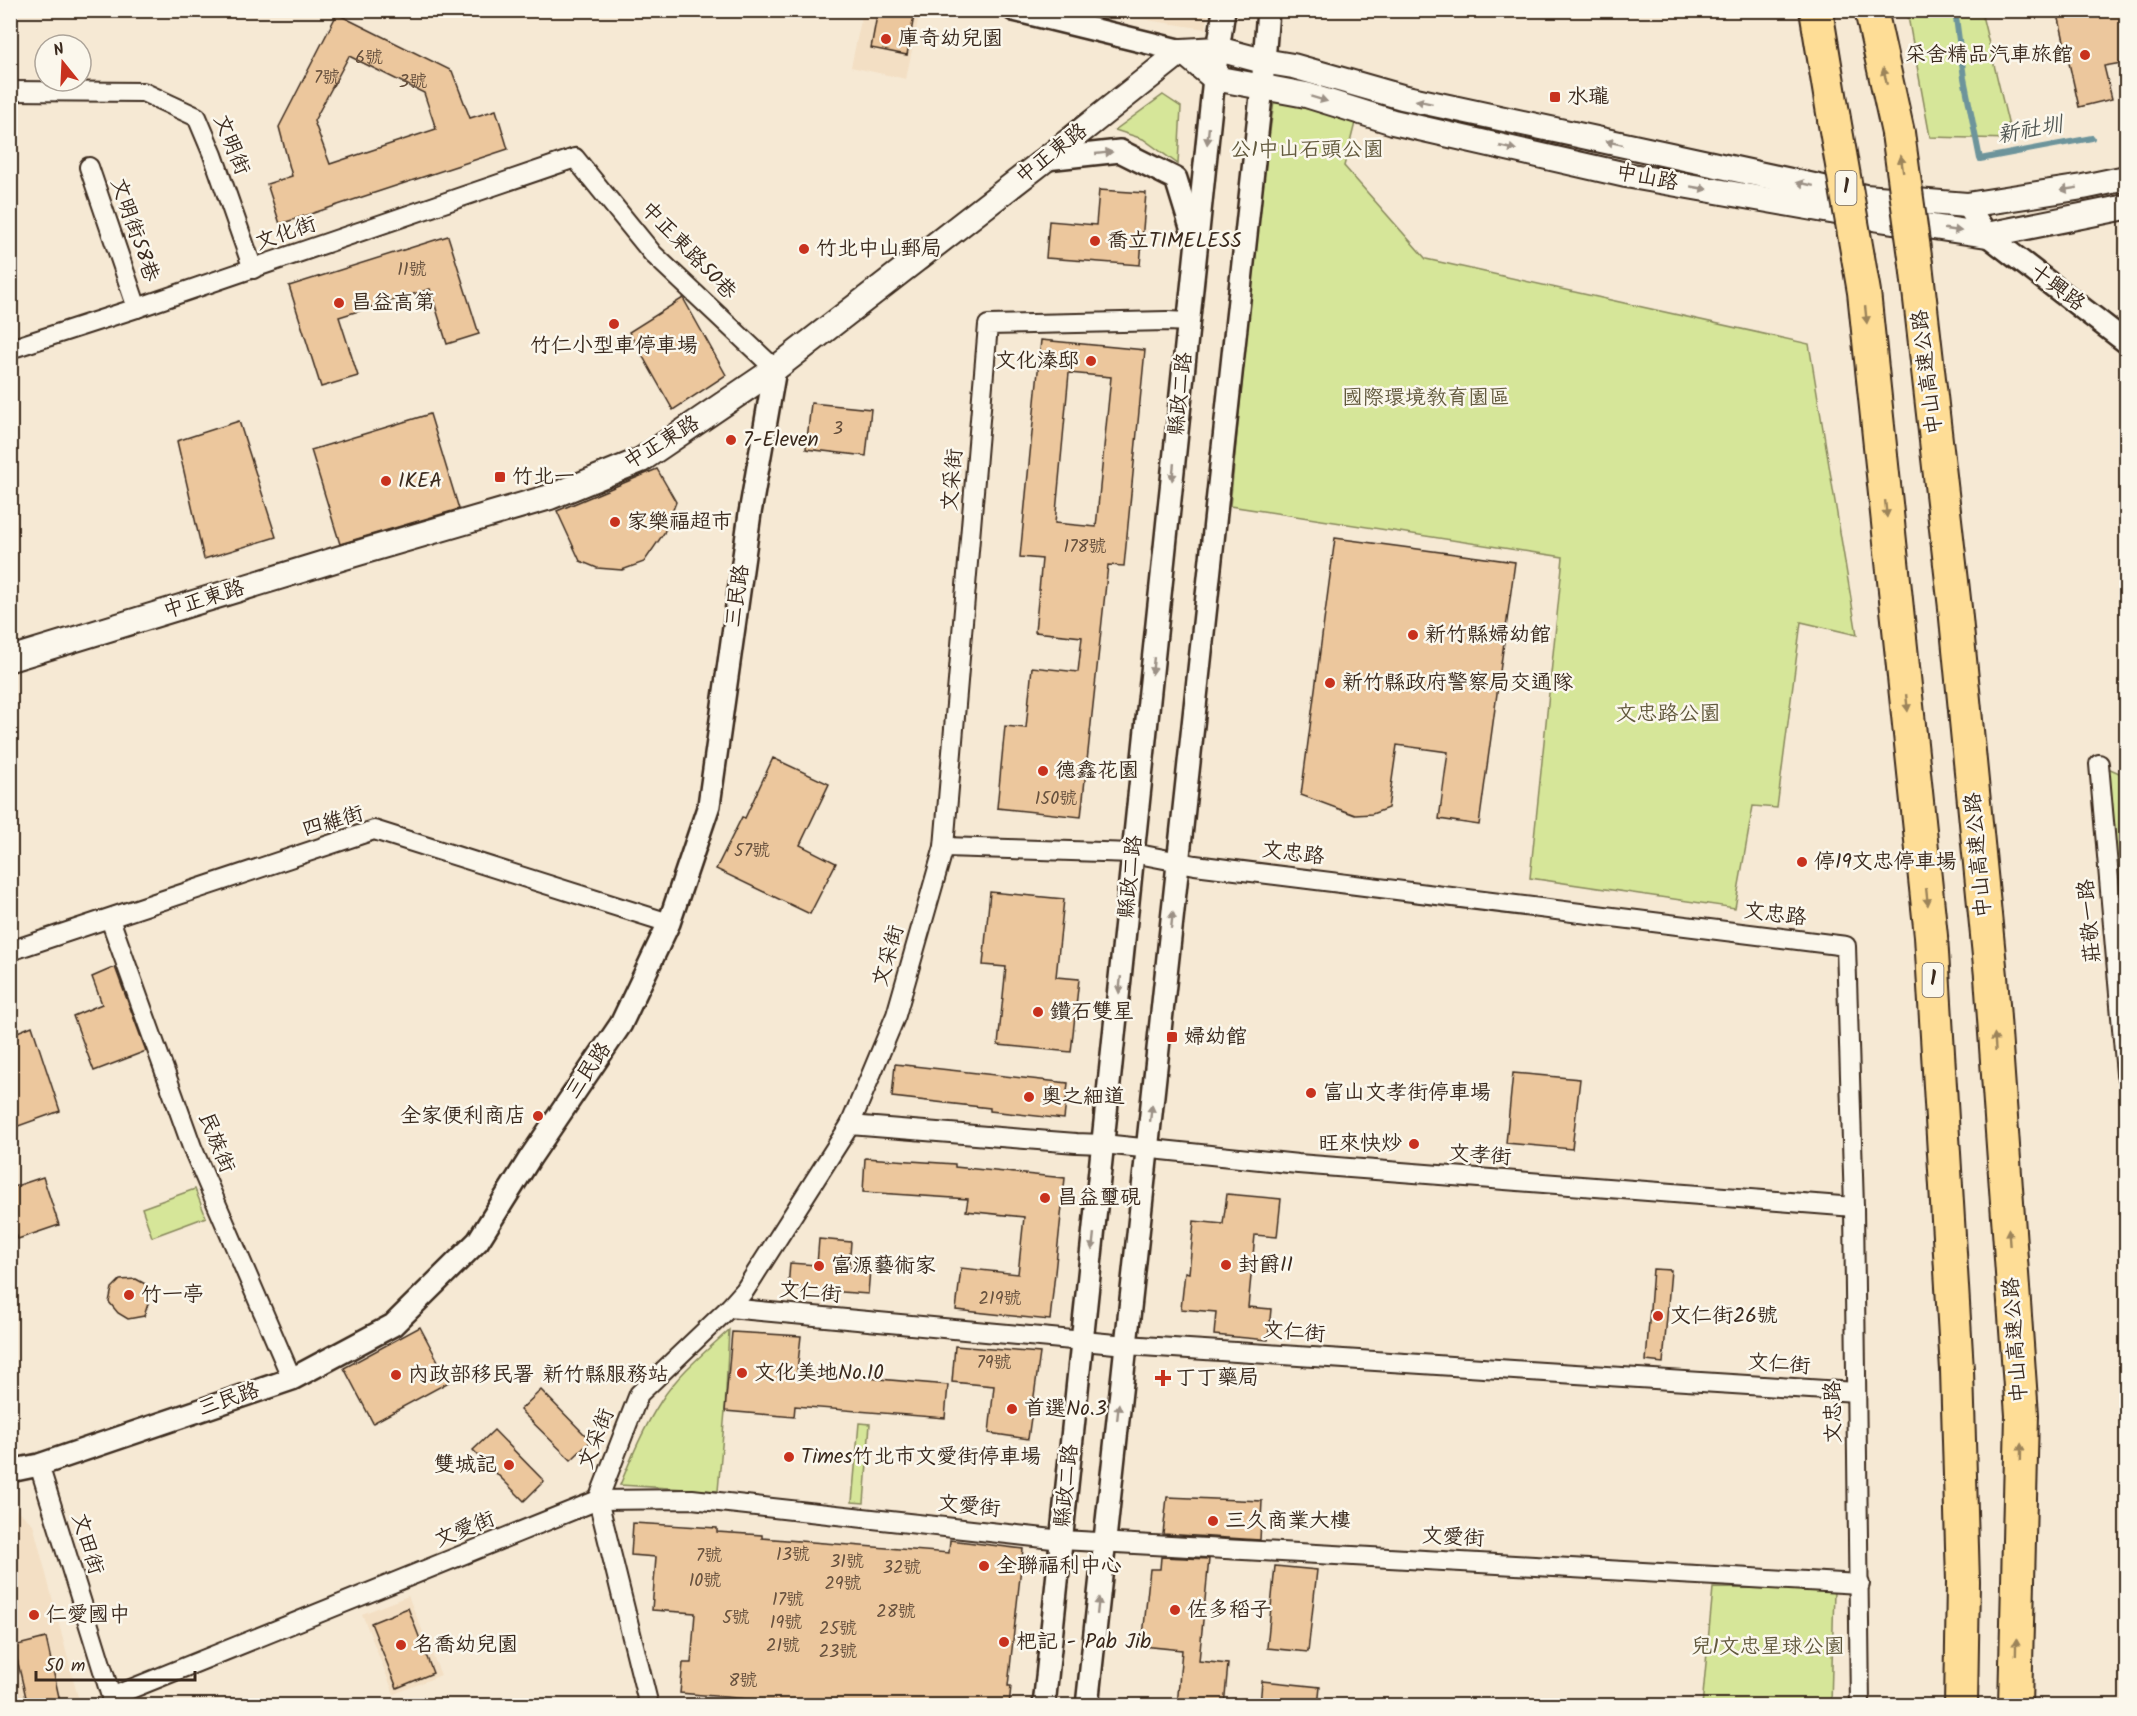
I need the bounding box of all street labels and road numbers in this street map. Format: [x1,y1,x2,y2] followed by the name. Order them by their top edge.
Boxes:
[204,110,258,180] street label: 文明街
[1009,115,1095,193] street label: 中正東路
[1613,156,1681,200] street label: 中山路
[1836,171,1856,205] road number: 1
[101,174,167,286] street label: 文明街58巷
[632,194,744,308] street label: 中正東路50巷
[251,208,321,260] street label: 文化街
[2022,256,2092,320] street label: 十興路
[1904,307,1952,437] street label: 中山高速公路
[1160,351,1202,437] street label: 縣政二路
[618,407,706,479] street label: 中正東路
[934,447,972,513] street label: 文采街
[717,563,759,629] street label: 三民路
[159,572,249,628] street label: 中正東路
[1957,791,2001,919] street label: 中山高速公路
[298,797,368,847] street label: 四維街
[1110,834,1152,920] street label: 縣政二路
[1260,834,1326,874] street label: 文忠路
[2070,878,2110,964] street label: 莊敬一路
[1742,895,1808,935] street label: 文忠路
[864,921,914,991] street label: 文采街
[1922,963,1944,997] road number: 1
[558,1036,620,1106] street label: 三民路
[189,1108,243,1178] street label: 民族街
[1447,1137,1513,1175] street label: 文孝街
[777,1274,843,1312] street label: 文仁街
[1995,1276,2037,1404] street label: 中山高速公路
[1261,1314,1327,1352] street label: 文仁街
[1746,1346,1812,1384] street label: 文仁街
[194,1374,264,1426] street label: 三民路
[1817,1380,1851,1444] street label: 文忠路
[570,1404,624,1474] street label: 文采街
[1046,1443,1088,1529] street label: 縣政二路
[936,1487,1002,1527] street label: 文愛街
[430,1503,500,1557] street label: 文愛街
[62,1509,112,1579] street label: 文田街
[1421,1520,1485,1556] street label: 文愛街

